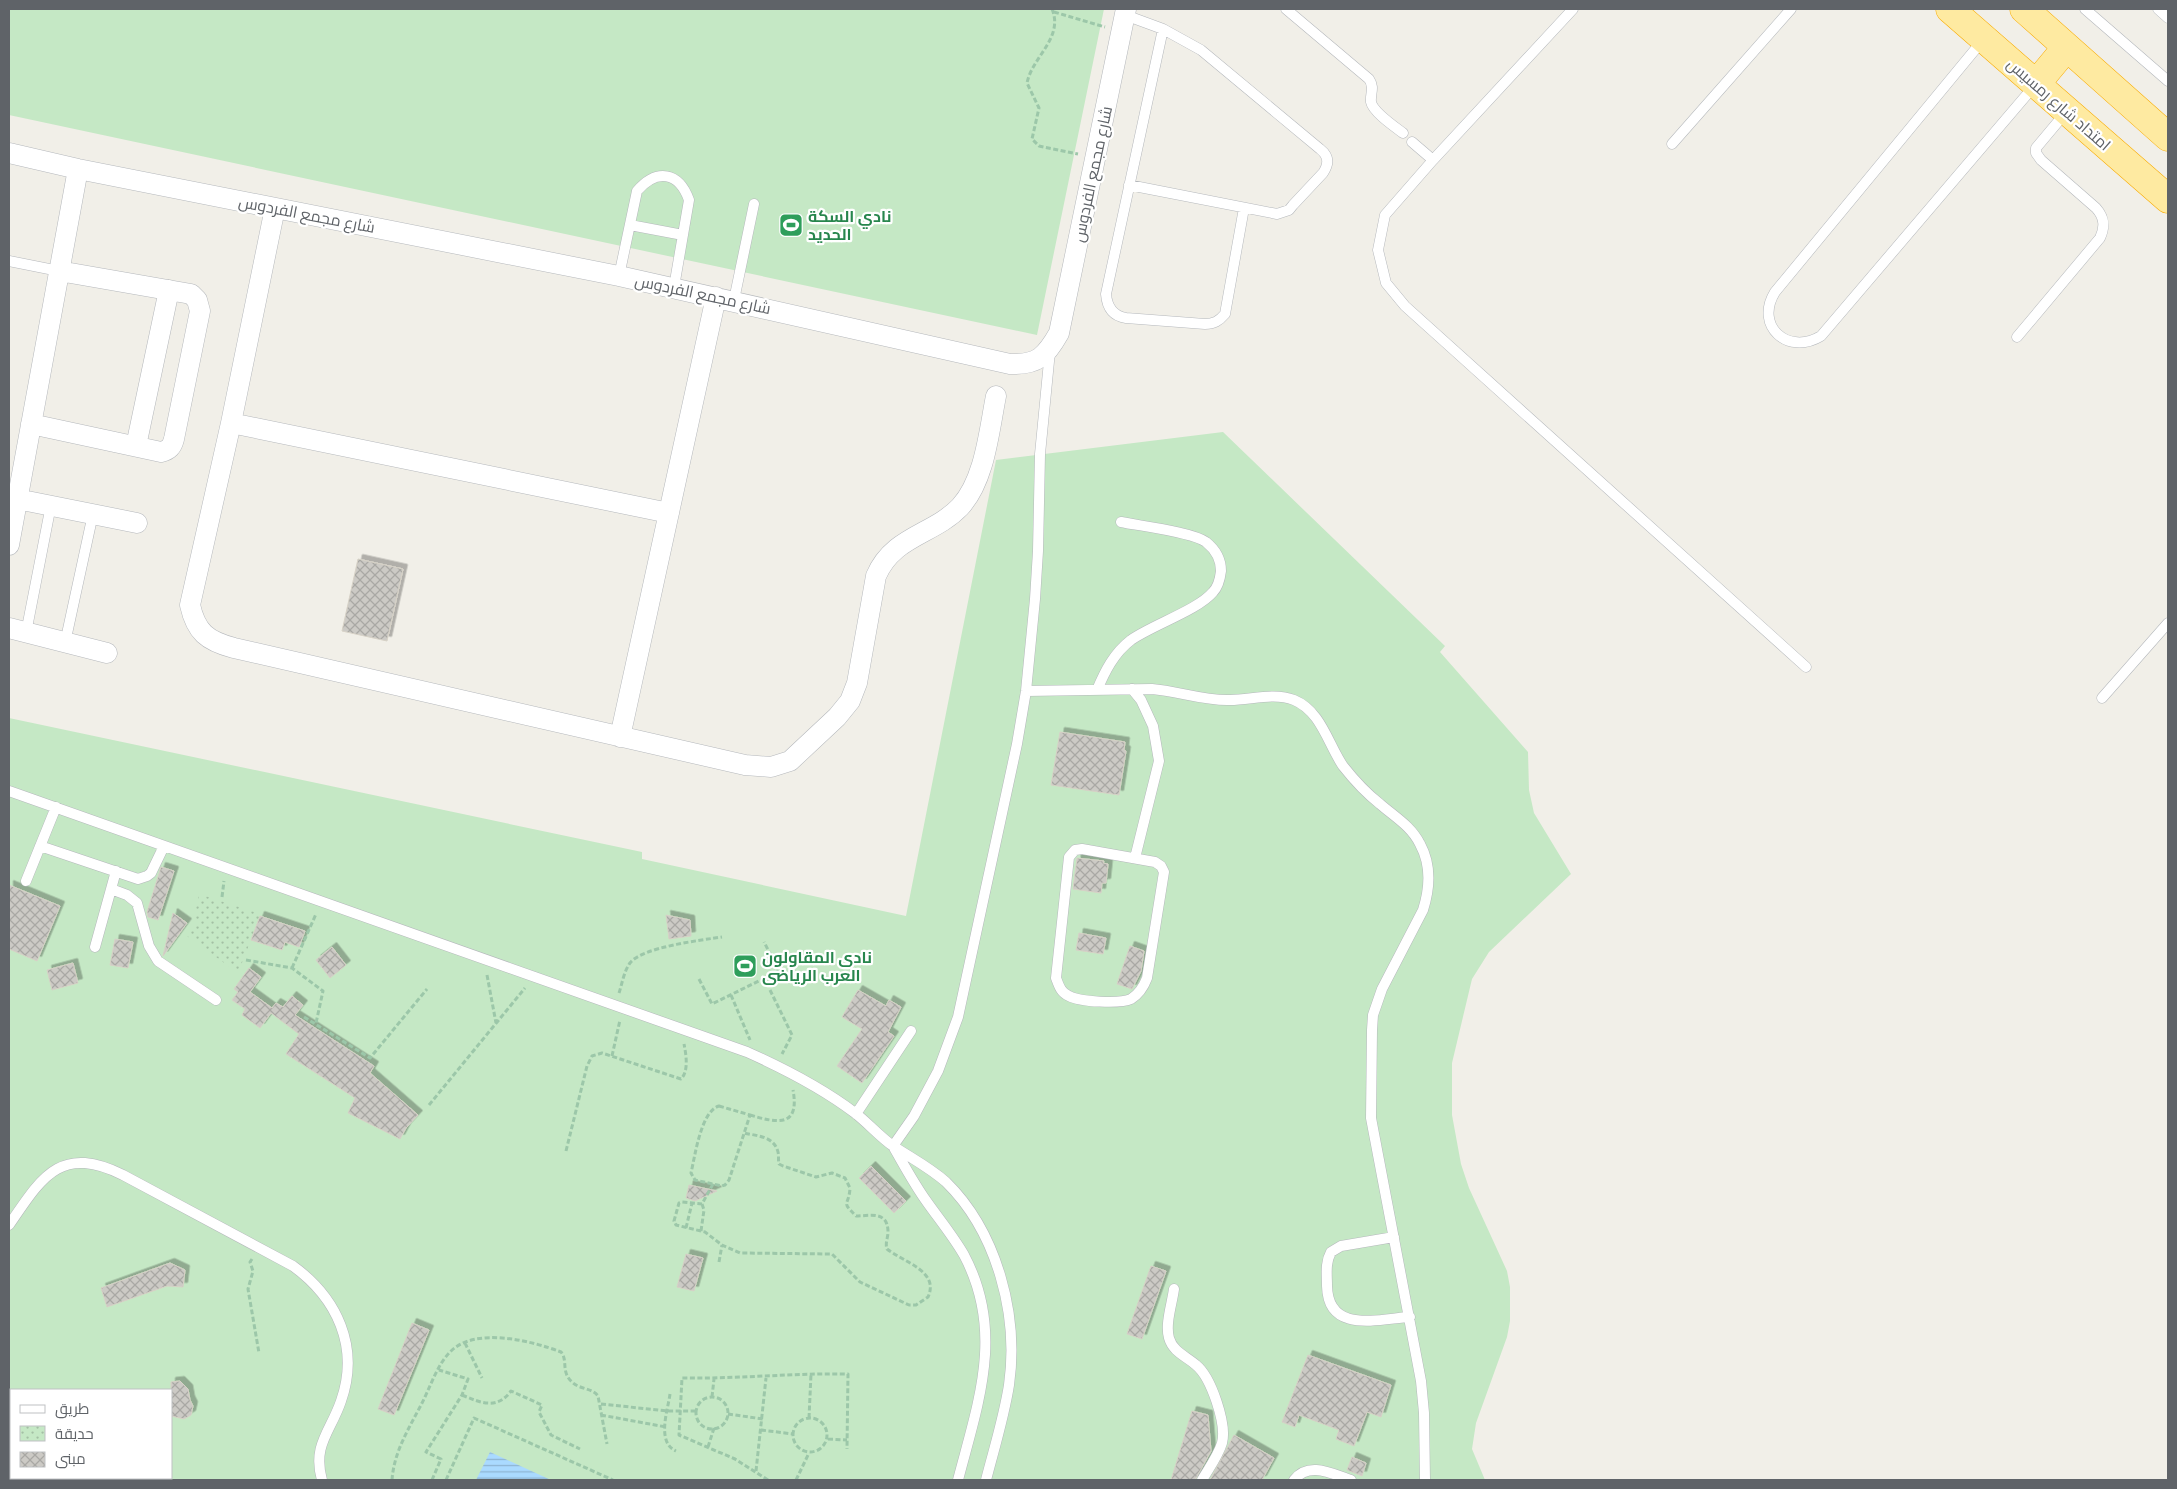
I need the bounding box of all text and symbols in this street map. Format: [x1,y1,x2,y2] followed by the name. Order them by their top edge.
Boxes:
[2002,54,2114,156] street label: امتداد شارع رمسيس
[1069,104,1118,244] street label: شارع مجمع الفردوس
[237,192,377,239] street label: شارع مجمع الفردوس
[808,207,891,244] place label: نادي السكة الحديد
[778,212,804,238] sports icon: نادي السكة الحديد
[633,271,773,320] street label: شارع مجمع الفردوس
[762,948,872,985] place label: نادى المقاولون العرب الرياضى
[732,953,758,979] sports icon: نادى المقاولون العرب الرياضى
[10,1389,172,1479] legend
[55,1400,89,1419] text: طريق
[55,1425,94,1443] text: حديقة
[55,1450,86,1469] text: مبنى

